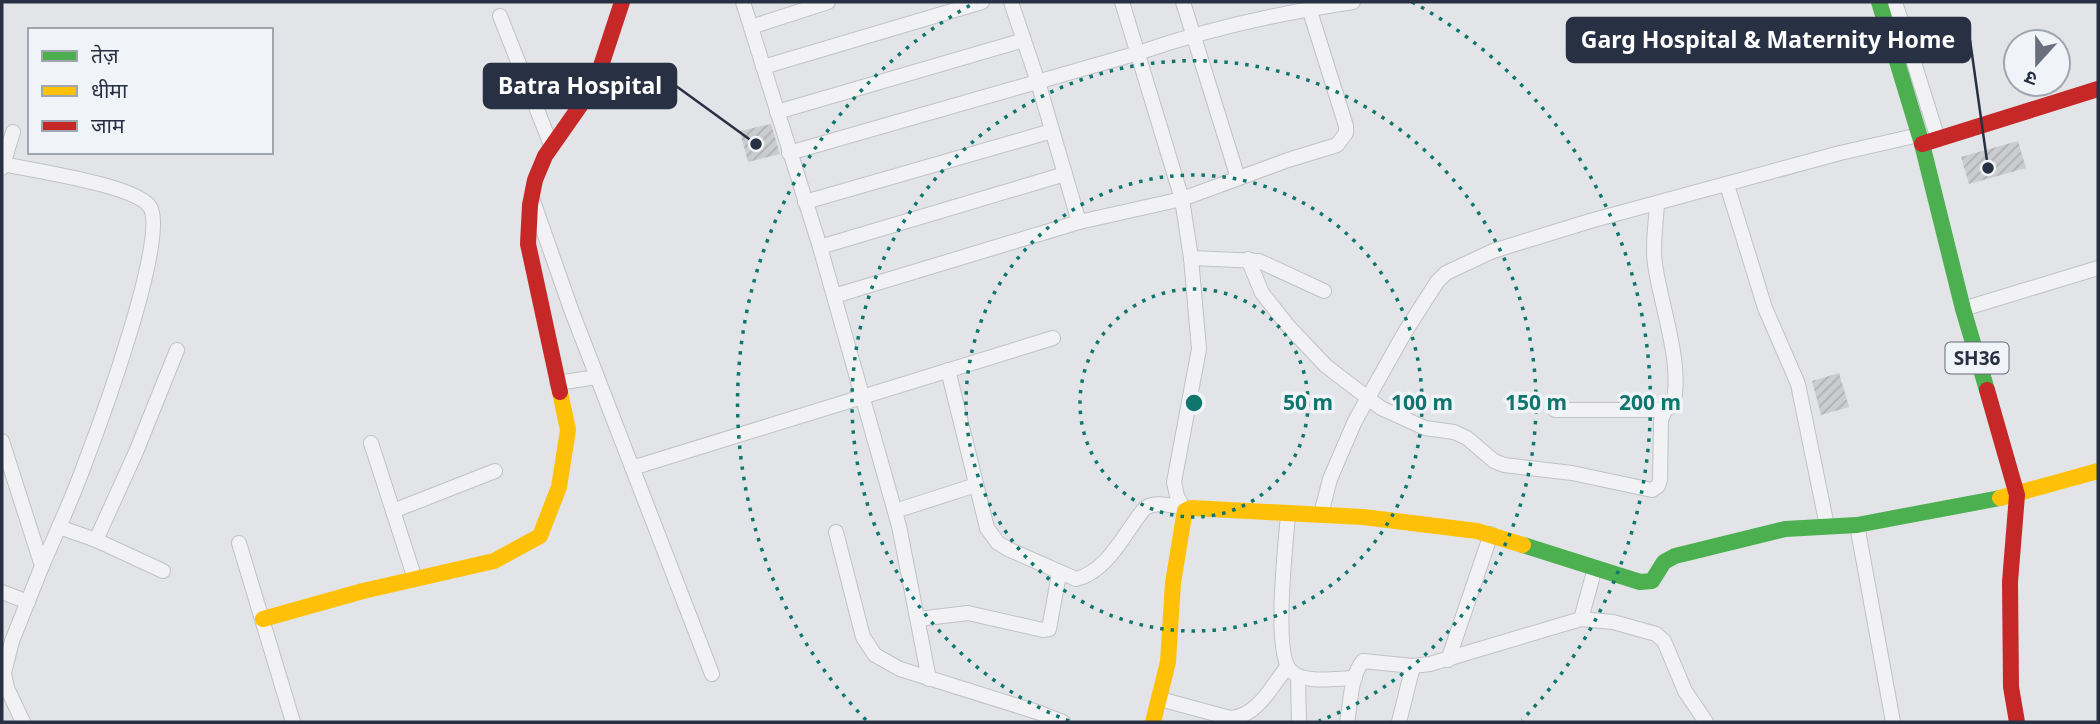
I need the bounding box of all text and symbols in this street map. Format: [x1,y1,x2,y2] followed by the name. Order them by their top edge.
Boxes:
[1567,18,1970,62] callout: Garg Hospital & Maternity Home
[1581,23,1955,55] text: Garg Hospital & Maternity Home
[28,28,273,154] legend
[2002,28,2072,98] north arrow
[91,41,119,69] text: तेज़
[484,64,676,108] callout: Batra Hospital
[2020,64,2041,93] text: उ
[498,69,662,101] text: Batra Hospital
[91,76,128,104] text: धीमा
[91,111,125,139] text: जाम
[1946,342,2008,374] road number: SH36
[1283,388,1333,416] text: 50 m
[1391,388,1453,416] text: 100 m
[1505,388,1567,416] text: 150 m
[1619,388,1681,416] text: 200 m
[1182,391,1206,415] centre of rings

